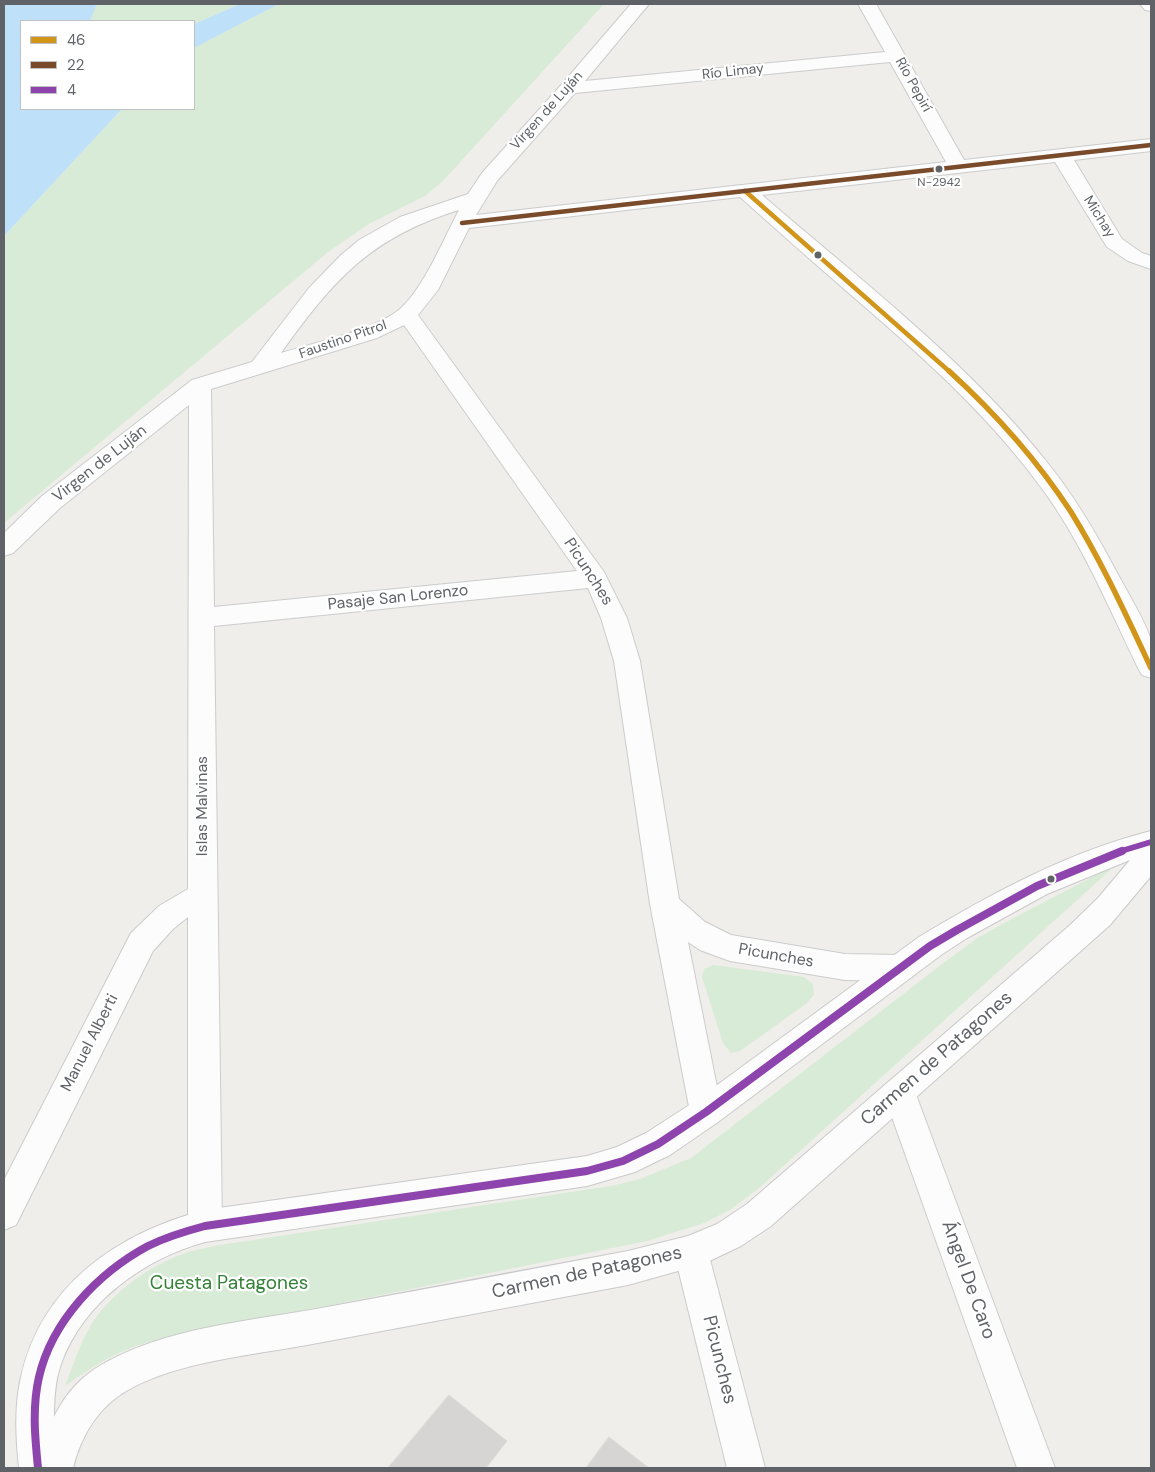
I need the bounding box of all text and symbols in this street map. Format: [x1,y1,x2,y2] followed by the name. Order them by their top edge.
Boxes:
[20,20,195,110] legend
[67,30,86,50] text: 46
[67,55,84,75] text: 22
[891,55,935,115] street label: Río Pepirí
[701,60,765,84] street label: Río Limay
[507,68,587,154] street label: Virgen de Luján
[67,80,76,100] text: 4
[934,164,944,174] marker: N-2942
[917,176,961,190] place label: N-2942
[1080,193,1118,241] street label: Michay
[813,250,823,260] unlabelled marker
[297,317,389,363] street label: Faustino Pitrol
[49,421,151,507] street label: Virgen de Luján
[559,535,617,609] street label: Picunches
[327,581,469,615] street label: Pasaje San Lorenzo
[193,756,213,856] street label: Islas Malvinas
[1046,874,1056,884] unlabelled marker
[737,940,815,972] street label: Picunches
[856,987,1018,1131] street label: Carmen de Patagones
[57,991,123,1095] street label: Manuel Alberti
[936,1218,1000,1342] street label: Ángel De Caro
[490,1242,684,1304] street label: Carmen de Patagones
[150,1273,308,1295] park label: Cuesta Patagones
[697,1313,741,1407] street label: Picunches

